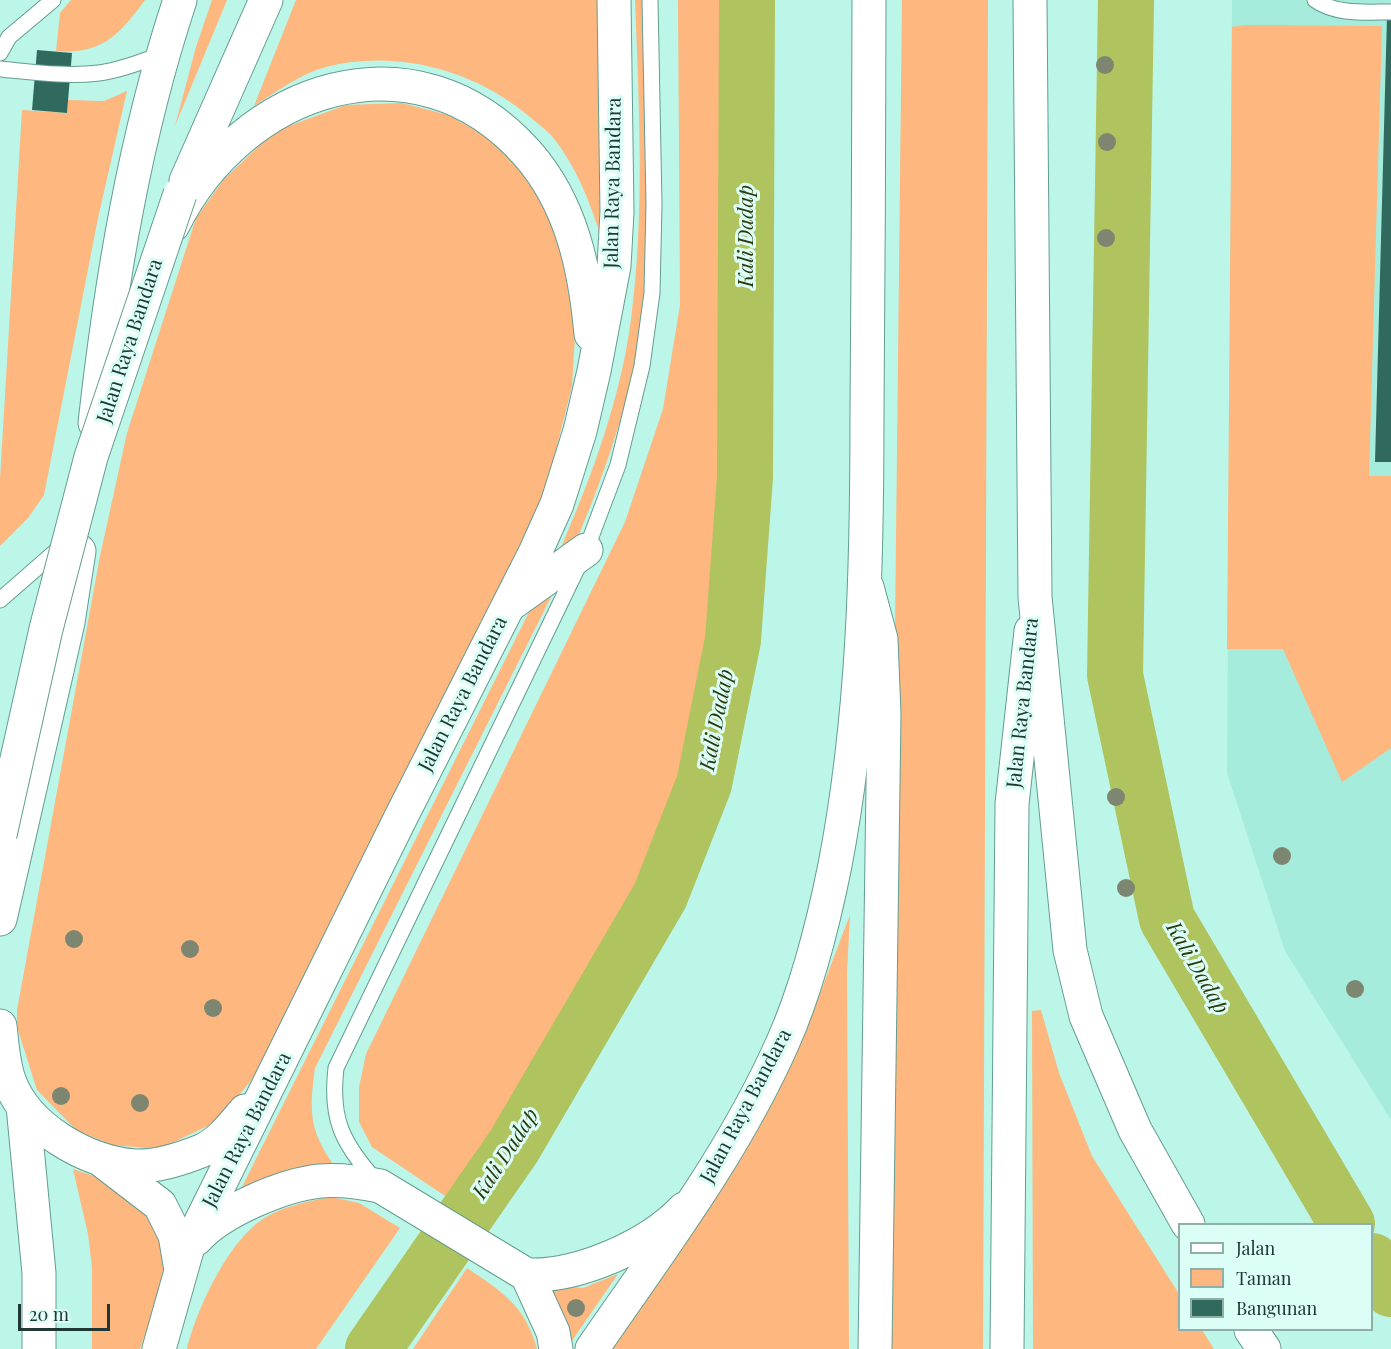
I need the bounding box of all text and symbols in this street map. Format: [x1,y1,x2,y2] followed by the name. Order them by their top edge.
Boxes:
[600,97,626,269] street label: Jalan Raya Bandara
[733,185,759,287] water label: Kali Dadap
[92,256,168,426] street label: Jalan Raya Bandara
[413,612,513,776] street label: Jalan Raya Bandara
[1002,617,1044,789] street label: Jalan Raya Bandara
[695,667,739,773] water label: Kali Dadap
[1160,917,1234,1019] water label: Kali Dadap
[695,1025,797,1187] street label: Jalan Raya Bandara
[197,1048,297,1212] street label: Jalan Raya Bandara
[468,1104,544,1204] water label: Kali Dadap
[1178,1223,1373,1331] legend
[1236,1236,1275,1260] text: Jalan
[1236,1266,1292,1290] text: Taman
[21,1292,112,1330] scale bar
[1236,1296,1317,1320] text: Bangunan
[29,1302,69,1326] text: 20 m

